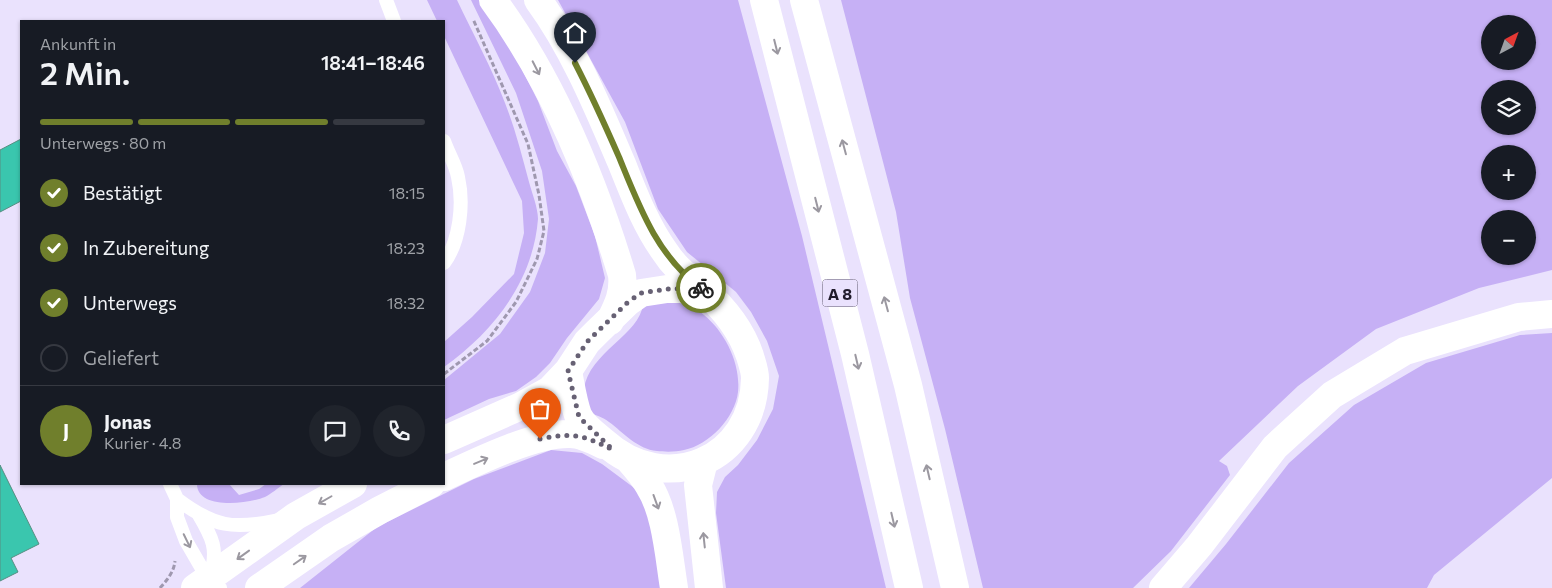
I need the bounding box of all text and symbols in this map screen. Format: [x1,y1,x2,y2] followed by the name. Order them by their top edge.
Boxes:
[554,12,596,63] pin
[1481,15,1536,70] north arrow
[1481,15,1536,265] map controls
[561,19,589,47] icon: home
[40,34,116,53] text: Ankunft in
[772,39,782,55] one-way arrow
[321,51,425,74] text: 18:41–18:46
[40,52,130,92] text: 2 Min.
[532,60,541,75] one-way arrow
[1481,80,1536,135] button: layers
[40,133,166,152] text: Unterwegs · 80 m
[839,139,848,155] one-way arrow
[1481,145,1536,200] button: +
[40,179,68,207] icon: check
[83,181,162,204] text: Bestätigt
[389,183,425,202] text: 18:15
[813,196,822,212] one-way arrow
[1481,210,1536,265] button: −
[40,234,68,262] icon: check
[83,236,209,259] text: In Zubereitung
[387,238,425,257] text: 18:23
[676,263,726,313] courier
[687,274,715,302] icon: bike
[822,280,858,306] road number: A 8
[40,289,68,317] icon: check
[83,291,177,314] text: Unterwegs
[387,293,425,312] text: 18:32
[881,296,891,312] one-way arrow
[83,346,159,369] text: Geliefert
[853,354,862,370] one-way arrow
[519,388,561,439] pin
[526,395,554,423] icon: bag
[309,405,361,457] button: chat
[373,405,425,457] button: phone
[104,410,151,433] text: Jonas
[63,419,69,442] text: J
[104,433,181,452] text: Kurier · 4.8
[473,455,488,465] one-way arrow
[923,465,932,481] one-way arrow
[652,494,661,509] one-way arrow
[318,495,332,505] one-way arrow
[889,512,898,528] one-way arrow
[699,532,709,548] one-way arrow
[183,533,192,548] one-way arrow
[236,550,250,560] one-way arrow
[292,555,306,565] one-way arrow

